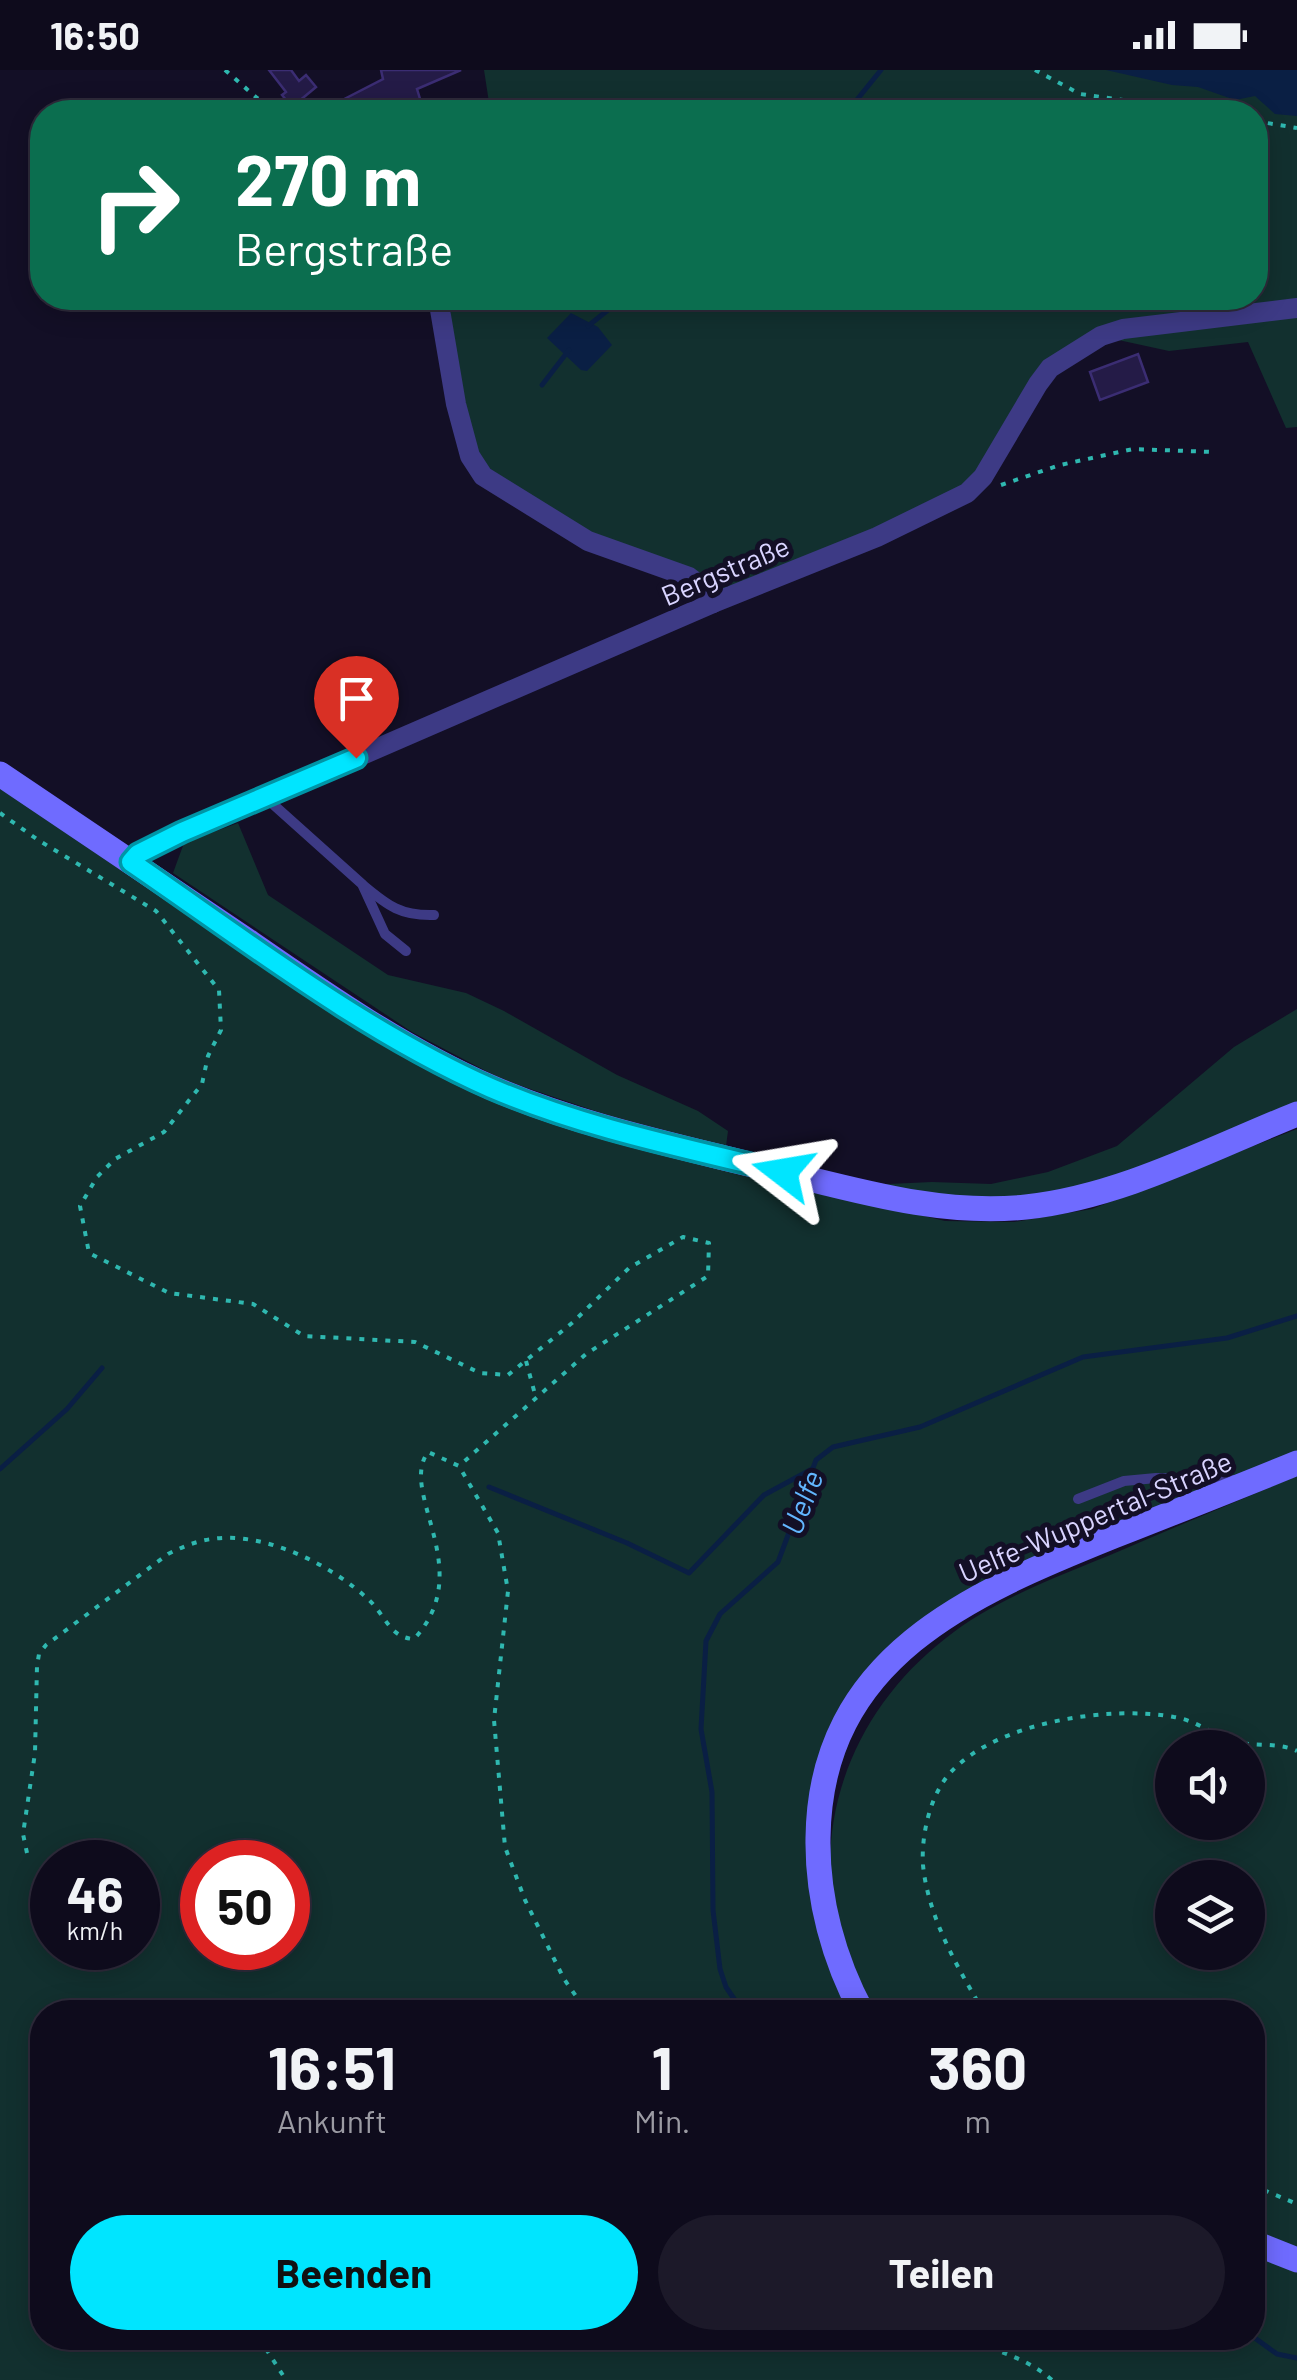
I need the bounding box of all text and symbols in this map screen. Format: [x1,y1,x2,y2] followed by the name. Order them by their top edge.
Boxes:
[50,12,140,58] text: 16:50
[235,136,421,220] text: 270 m
[70,140,200,270] icon: right
[235,221,453,275] text: Bergstraße
[656,528,794,612] street label: Bergstraße
[314,656,399,759] pin
[329,671,384,726] icon: arrive
[731,1120,835,1224] position arrow
[953,1443,1237,1589] street label: Uelfe-Wuppertal-Straße
[772,1465,830,1539] water label: Uelfe
[1155,1730,1265,1970] map controls
[1155,1730,1265,1840] button: sound
[180,1840,310,1970] speed limit sign: 50
[1155,1860,1265,1970] button: layers
[66,1863,124,1923] text: 46
[67,1915,123,1945] text: km/h
[268,2030,396,2102] text: 16:51
[652,2030,673,2102] text: 1
[928,2030,1027,2102] text: 360
[277,2101,387,2139] text: Ankunft
[634,2101,690,2139] text: Min.
[964,2101,991,2139] text: m
[70,2215,638,2330] button: Beenden
[658,2215,1225,2330] button: Teilen

